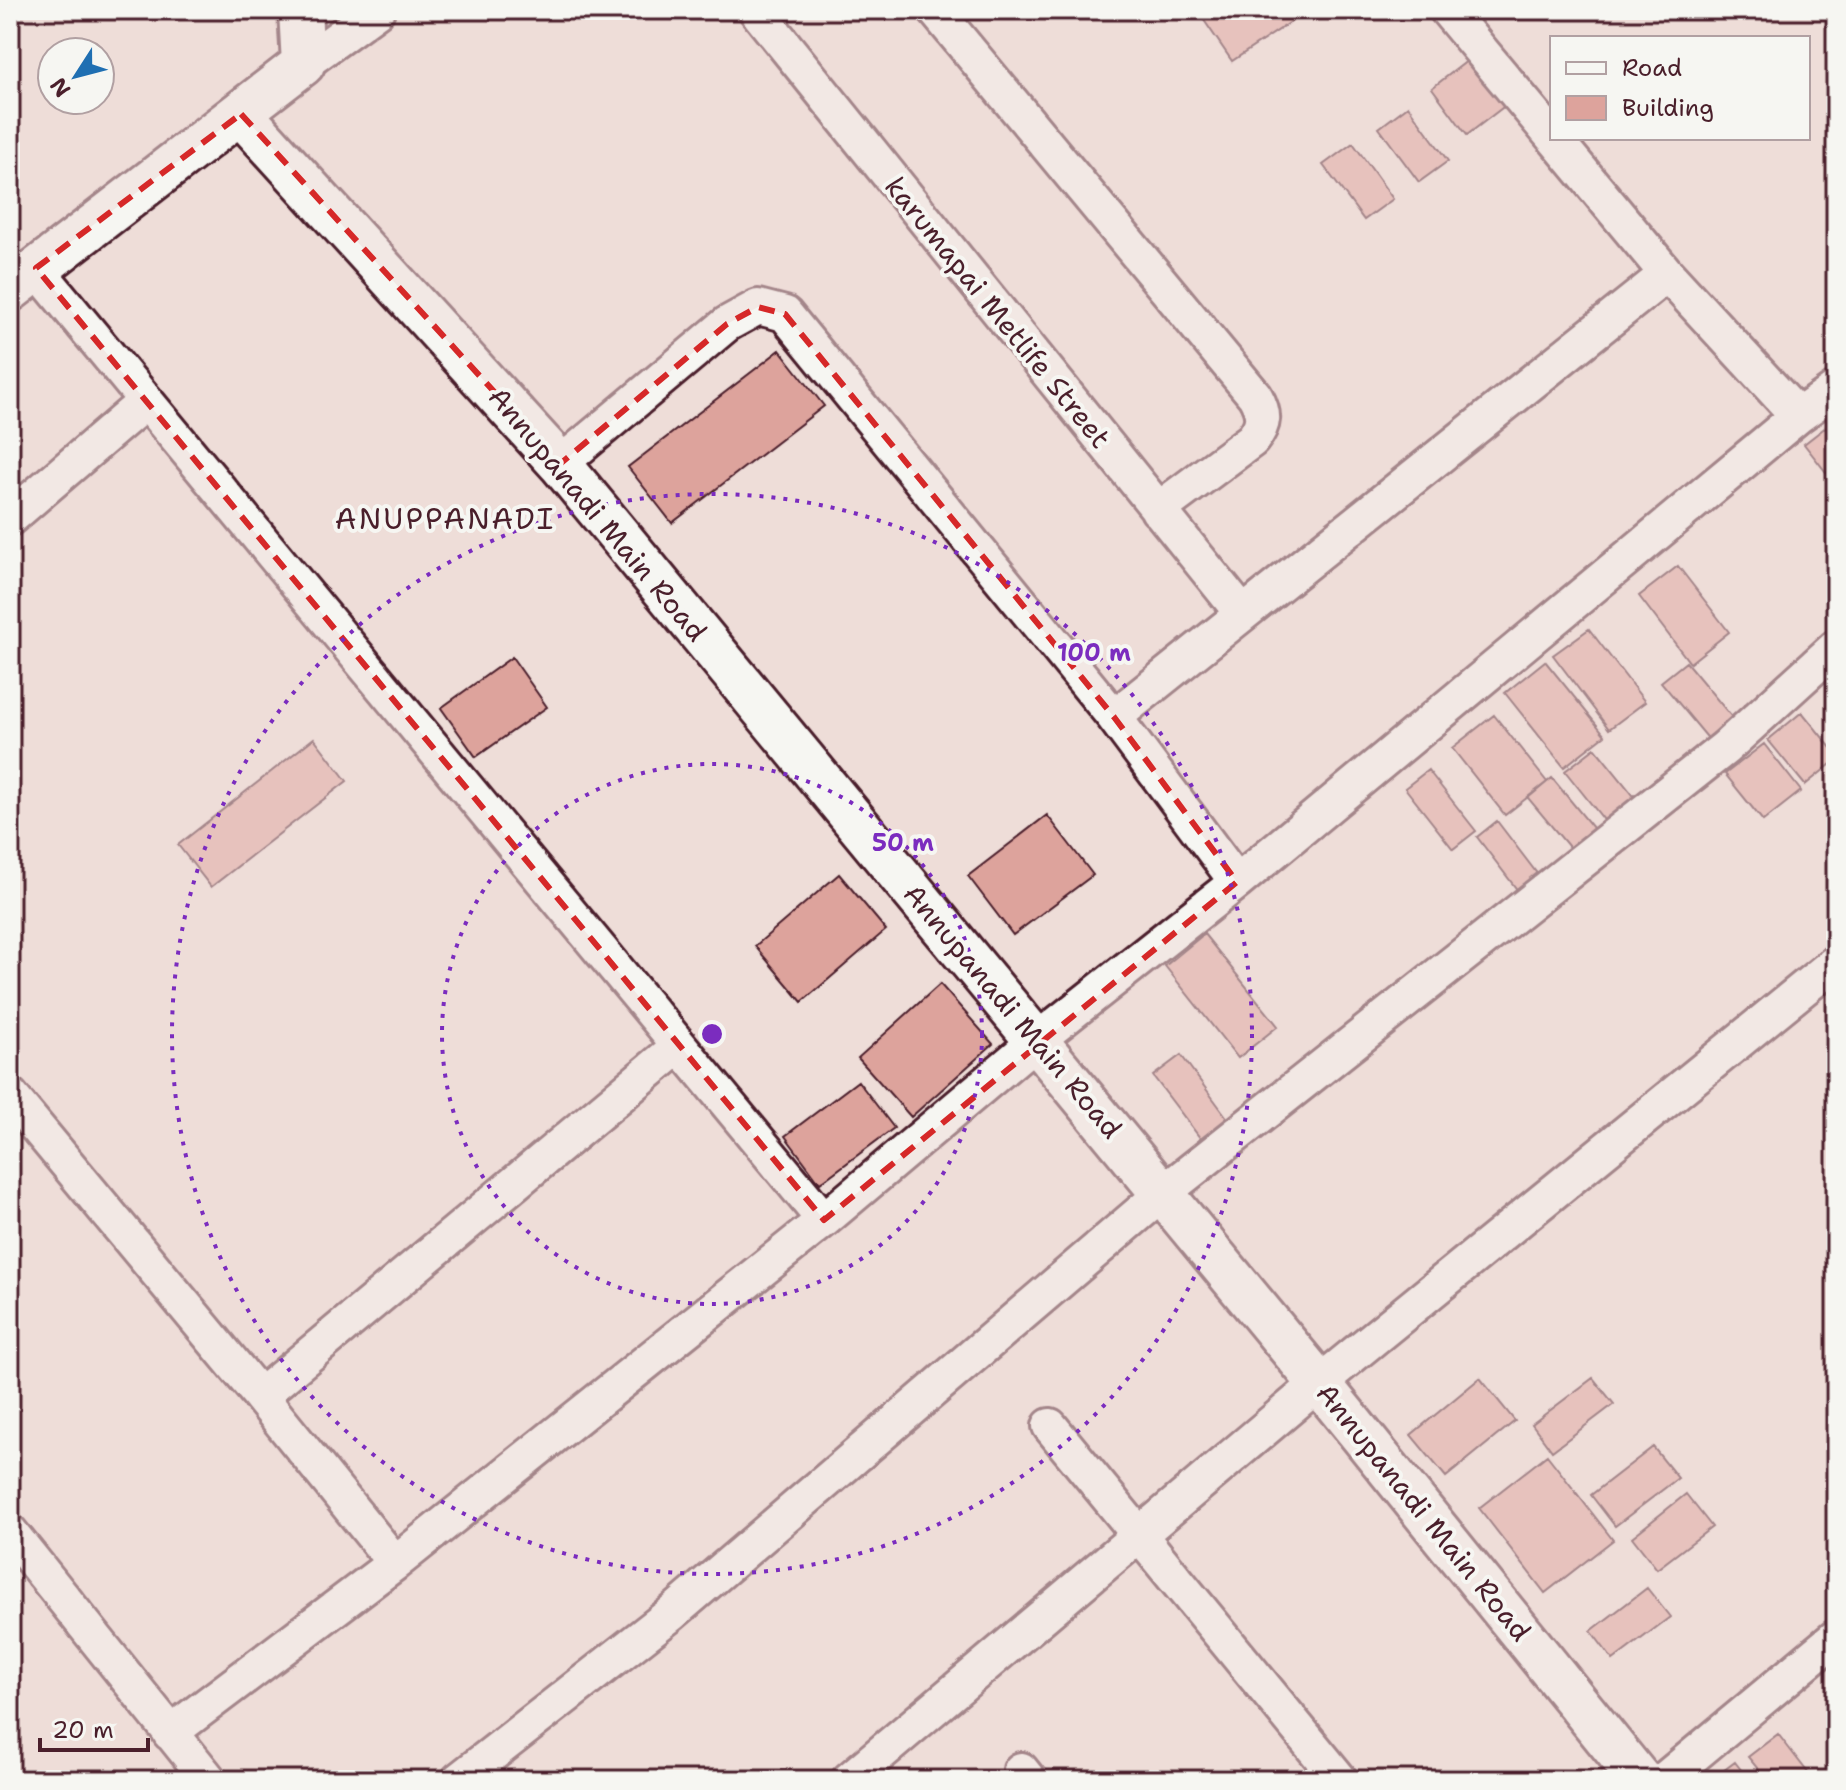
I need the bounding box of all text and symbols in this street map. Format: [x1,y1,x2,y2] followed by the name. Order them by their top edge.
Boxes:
[36,36,116,116] north arrow
[1550,36,1810,140] legend
[1622,52,1682,84] text: Road
[43,72,77,103] text: N
[1622,92,1714,124] text: Building
[876,168,1120,456] street label: karumapai Metlife Street
[480,379,716,649] street label: Annupanadi Main Road
[335,498,555,539] district label: ANUPPANADI
[1057,637,1131,669] text: 100 m
[872,827,934,859] text: 50 m
[895,876,1131,1146] street label: Annupanadi Main Road
[698,1020,726,1048] centre of rings
[1308,1375,1540,1649] street label: Annupanadi Main Road
[40,1702,148,1752] scale bar
[52,1714,114,1746] text: 20 m

